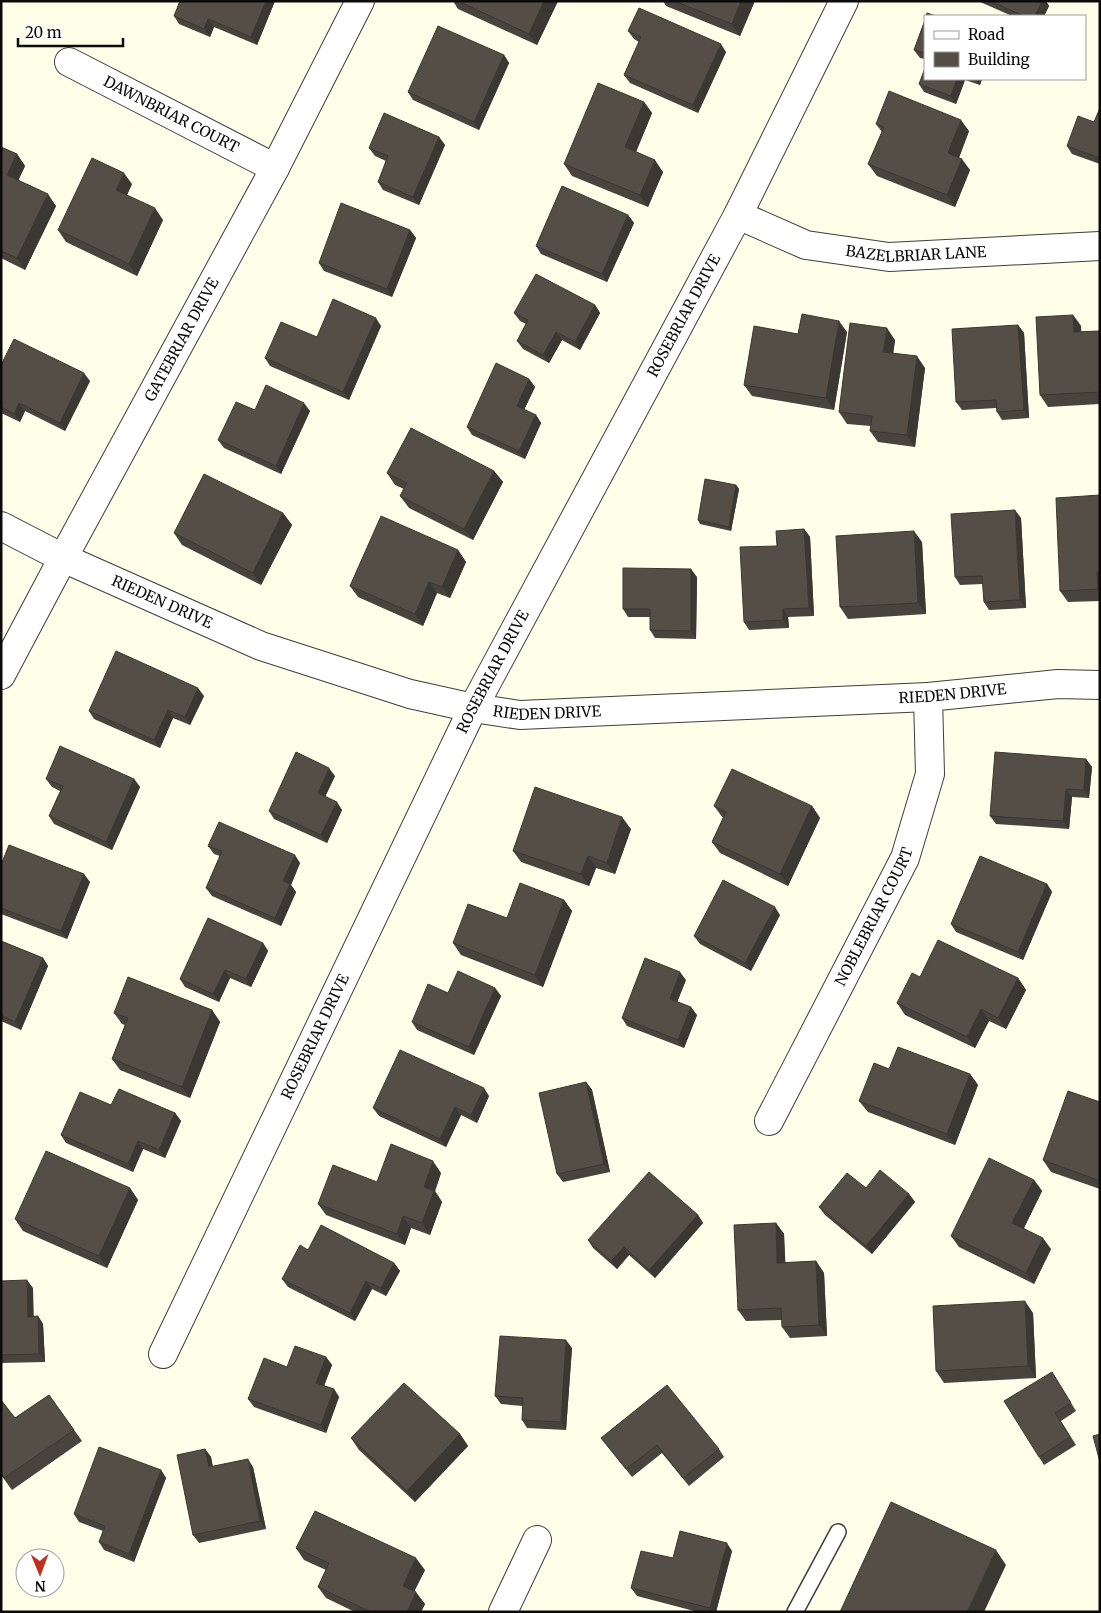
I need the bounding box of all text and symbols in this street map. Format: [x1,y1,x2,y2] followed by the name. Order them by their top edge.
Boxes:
[18,15,122,47] scale bar
[924,15,1086,80] legend
[25,23,62,42] text: 20 m
[968,25,1004,44] text: Road
[968,50,1030,69] text: Building
[101,71,243,157] street label: DAWNBRIAR COURT
[844,241,987,266] street label: BAZELBRIAR LANE
[643,250,724,380] street label: ROSEBRIAR DRIVE
[140,274,223,405] street label: GATEBRIAR DRIVE
[109,571,216,632] street label: RIEDEN DRIVE
[452,606,533,736] street label: ROSEBRIAR DRIVE
[898,679,1008,707] street label: RIEDEN DRIVE
[492,701,602,724] street label: RIEDEN DRIVE
[830,844,917,989] street label: NOBLEBRIAR COURT
[277,970,353,1102] street label: ROSEBRIAR DRIVE
[15,1548,65,1598] north arrow
[35,1577,46,1595] text: N

